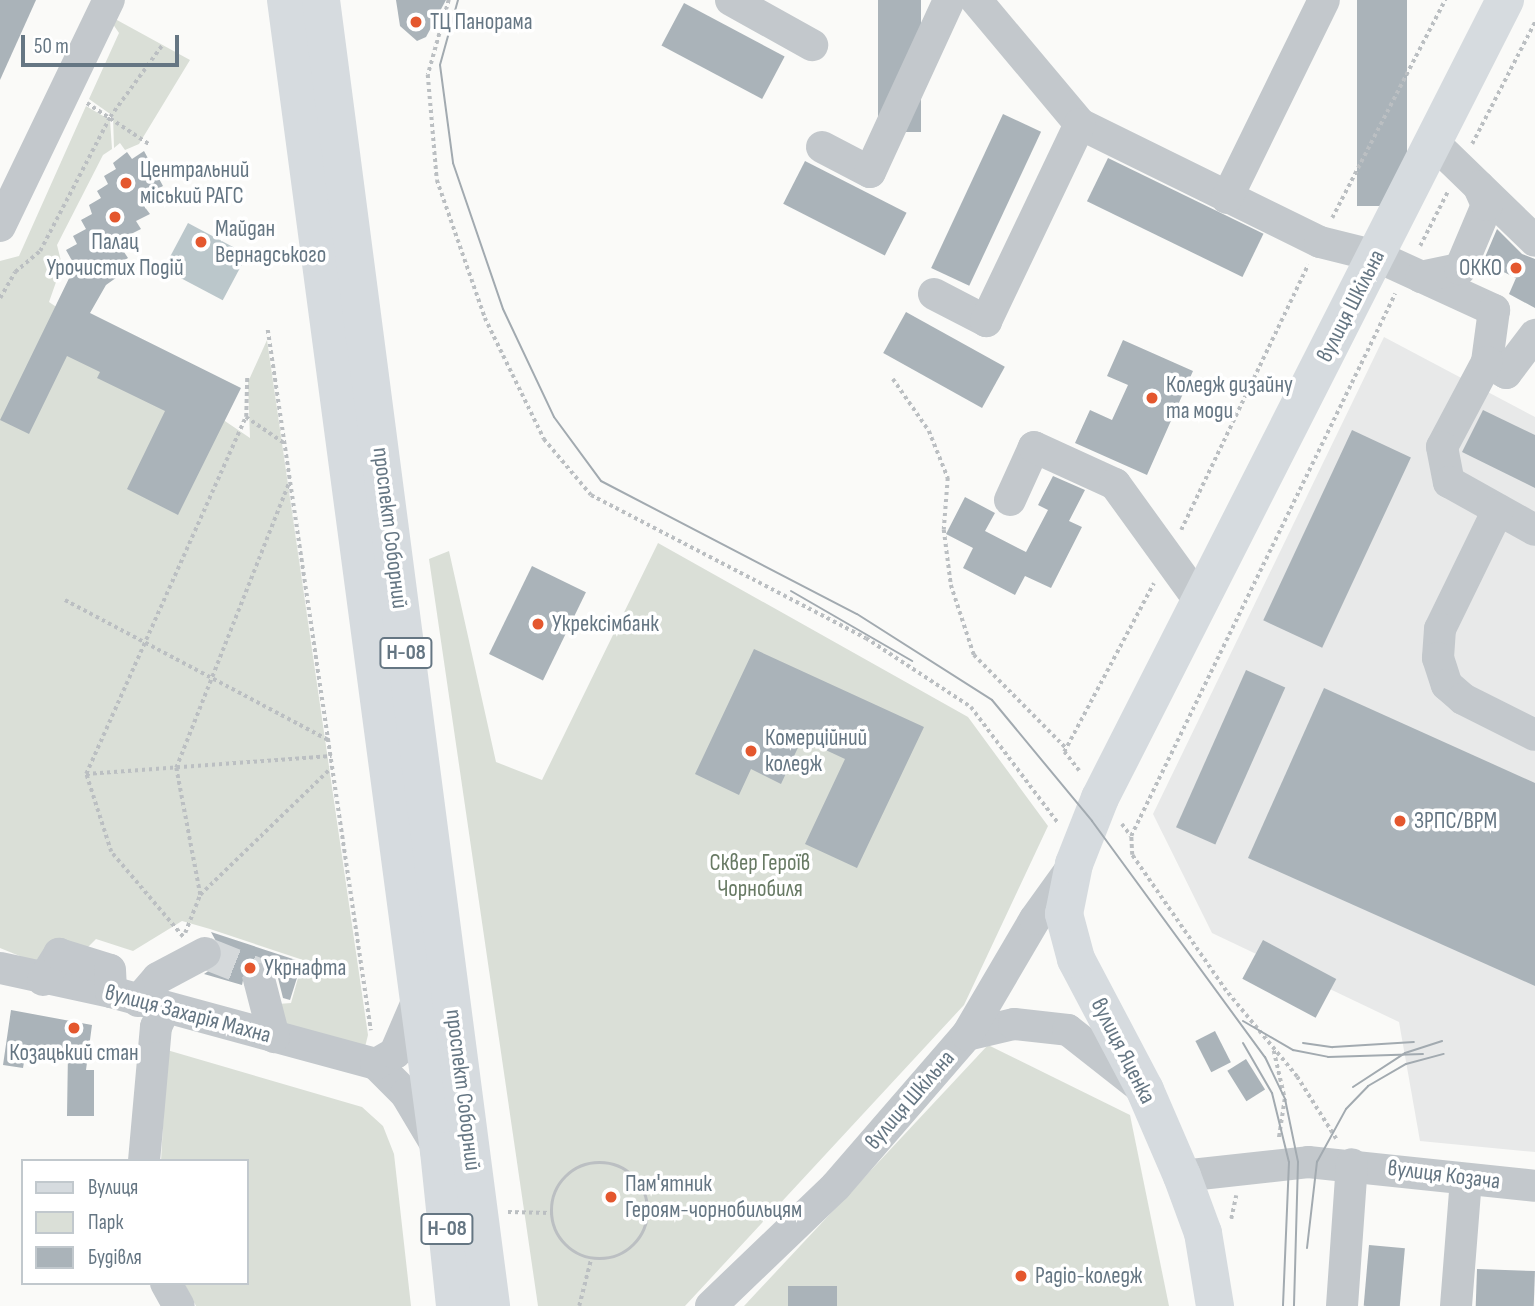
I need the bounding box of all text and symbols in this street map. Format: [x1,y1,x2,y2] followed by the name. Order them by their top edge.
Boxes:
[430,8,533,36] place label: ТЦ Панорама
[408,14,424,30] marker: ТЦ Панорама
[24,21,182,65] scale bar
[34,34,69,59] text: 50 m
[140,156,249,210] place label: Центральний міський РАГС
[118,175,134,191] marker: Центральний міський РАГС
[107,209,123,225] marker: Палац Урочистих Подій
[215,215,326,269] place label: Майдан Вернадського
[46,228,184,282] place label: Палац Урочистих Подій
[193,234,209,250] marker: Майдан Вернадського
[1311,245,1391,367] street label: вулиця Шкільна
[1459,254,1502,282] place label: ОККО
[1508,260,1524,276] marker: ОККО
[1166,371,1293,425] place label: Коледж дизайну та моди
[1144,390,1160,406] marker: Коледж дизайну та моди
[366,446,414,610] street label: проспект Соборний
[552,610,659,638] place label: Укрексімбанк
[530,616,546,632] marker: Укрексімбанк
[378,636,434,670] road number: Н-08
[765,724,867,778] place label: Комерційний коледж
[743,743,759,759] marker: Комерційний коледж
[1414,807,1497,835] place label: ЗРПС/ВРМ
[1392,813,1408,829] marker: ЗРПС/ВРМ
[710,849,810,903] park label: Сквер Героїв Чорнобиля
[264,954,346,982] place label: Укрнафта
[242,960,258,976] marker: Укрнафта
[102,979,274,1049] street label: вулиця Захарія Махна
[1085,994,1161,1108] street label: вулиця Яценка
[439,1008,487,1172] street label: проспект Соборний
[66,1020,82,1036] marker: Козацький стан
[9,1039,139,1067] place label: Козацький стан
[859,1045,961,1155] street label: вулиця Шкільна
[1386,1154,1502,1196] street label: вулиця Козача
[21,1159,248,1285] legend
[625,1170,802,1224] place label: Пам'ятник Героям-чорнобильцям
[88,1175,138,1200] text: Вулиця
[603,1189,619,1205] marker: Пам'ятник Героям-чорнобильцям
[88,1210,123,1235] text: Парк
[419,1212,475,1246] road number: Н-08
[88,1245,142,1270] text: Будівля
[1035,1262,1142,1290] place label: Радіо-коледж
[1013,1268,1029,1284] marker: Радіо-коледж

